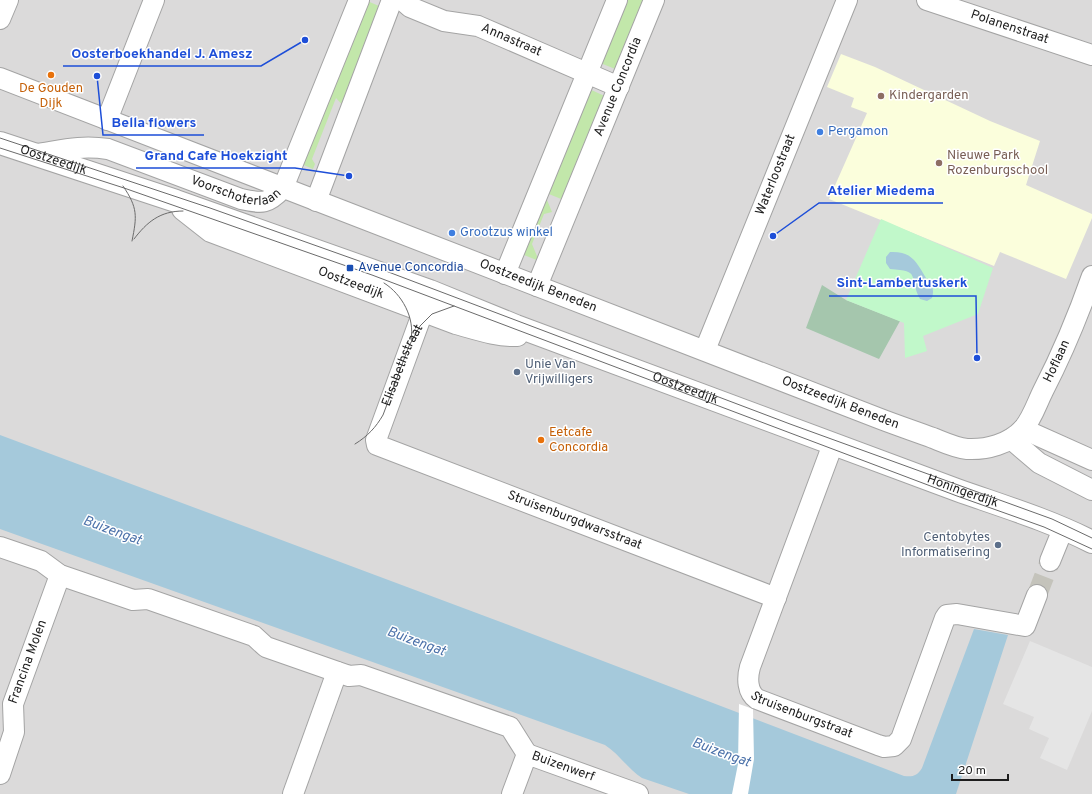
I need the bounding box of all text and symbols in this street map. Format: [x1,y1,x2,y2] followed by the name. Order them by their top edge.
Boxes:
[968,7,1051,48] street label: Polanenstraat
[479,20,544,61] street label: Annastraat
[591,35,646,139] street label: Avenue Concordia
[63,40,261,66] callout: Oosterboekhandel J. Amesz
[71,46,253,63] text: Oosterboekhandel J. Amesz
[46,70,56,80] marker: De Gouden Dijk
[19,81,83,112] place label: De Gouden Dijk
[889,88,968,104] place label: Kindergarden
[876,91,886,101] marker: Kindergarden
[103,109,204,135] callout: Bella flowers
[112,115,196,132] text: Bella flowers
[828,124,888,140] place label: Pergamon
[815,127,825,137] marker: Pergamon
[753,132,800,218] street label: Waterloostraat
[18,142,89,179] street label: Oostzeedijk
[136,142,295,168] callout: Grand Cafe Hoekzight
[145,148,287,165] text: Grand Cafe Hoekzight
[947,148,1048,179] place label: Nieuwe Park Rozenburgschool
[934,158,944,168] marker: Nieuwe Park Rozenburgschool
[188,173,285,210] street label: Voorschoterlaan
[819,177,943,203] callout: Atelier Miedema
[827,183,935,200] text: Atelier Miedema
[460,225,553,241] place label: Grootzus winkel
[447,228,457,238] marker: Grootzus winkel
[477,256,599,316] street label: Oostzeedijk Beneden
[358,260,464,276] place label: Avenue Concordia
[345,263,355,273] marker: Avenue Concordia
[316,264,386,303] street label: Oostzeedijk
[829,270,976,296] callout: Sint-Lambertuskerk
[837,275,968,292] text: Sint-Lambertuskerk
[379,322,427,409] street label: Elisabethstraat
[1040,338,1074,385] street label: Hoflaan
[525,357,593,388] place label: Unie Van Vrijwilligers
[512,367,522,377] marker: Unie Van Vrijwilligers
[650,369,720,408] street label: Oostzeedijk
[779,373,901,433] street label: Oostzeedijk Beneden
[549,425,608,456] place label: Eetcafe Concordia
[536,435,546,445] marker: Eetcafe Concordia
[925,471,1000,512] street label: Honingerdijk
[505,488,644,554] street label: Struisenburgdwarsstraat
[80,513,145,550] water label: Buizengat
[901,530,990,561] place label: Centobytes Informatisering
[993,540,1003,550] marker: Centobytes Informatisering
[6,618,51,706] street label: Francina Molen
[384,624,449,661] water label: Buizengat
[746,689,855,743] street label: Struisenburgstraat
[689,735,754,772] water label: Buizengat
[529,748,597,786] street label: Buizenwerf
[952,756,1008,782] scale bar
[958,763,986,779] text: 20 m

